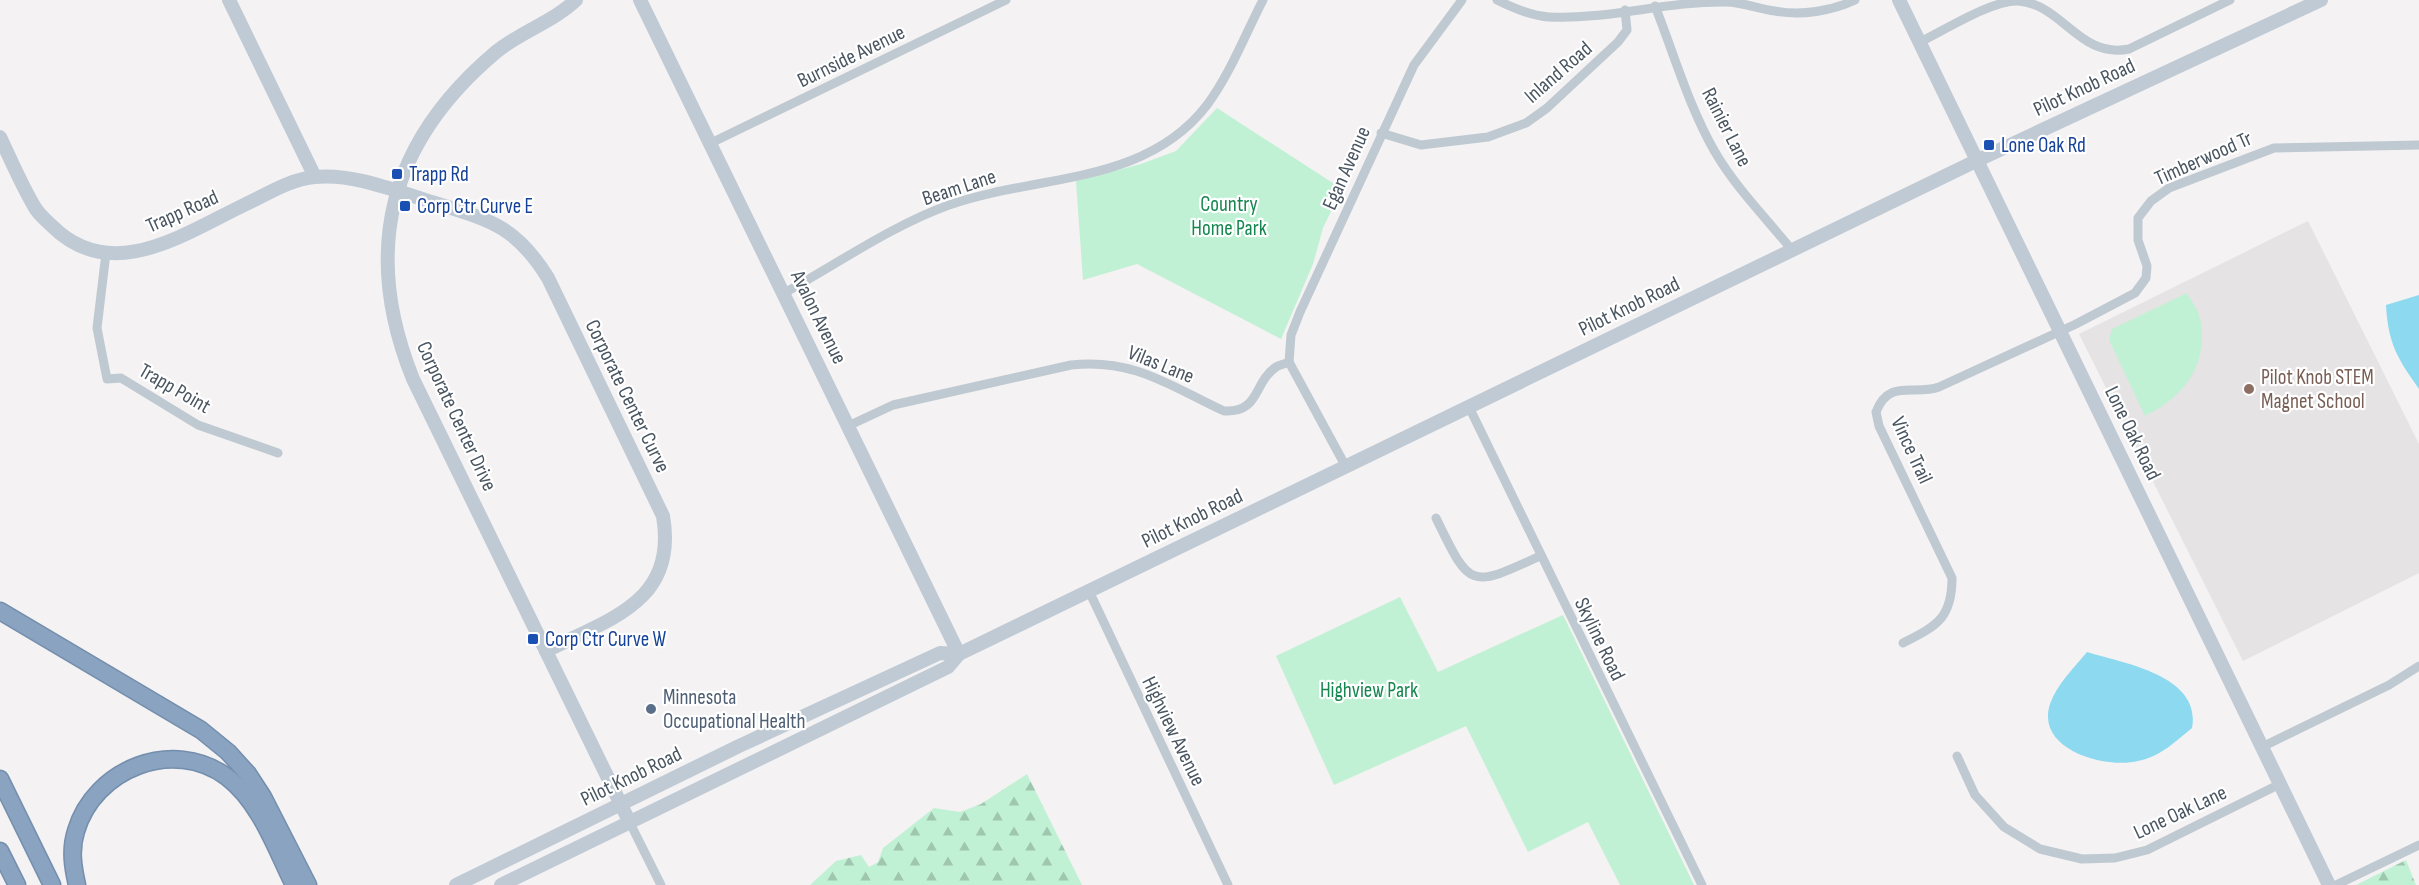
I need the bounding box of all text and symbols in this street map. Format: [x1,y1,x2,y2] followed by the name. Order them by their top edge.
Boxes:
[793,20,909,93] street label: Burnside Avenue
[1519,36,1597,108] street label: Inland Road
[2029,53,2139,122] street label: Pilot Knob Road
[1696,83,1757,171] street label: Rainier Lane
[1317,123,1376,214] street label: Egan Avenue
[2151,126,2256,191] street label: Timberwood Tr
[2001,133,2086,158] place label: Lone Oak Rd
[1982,138,1996,152] marker: Lone Oak Rd
[409,162,469,187] place label: Trapp Rd
[919,164,999,211] street label: Beam Lane
[390,167,404,181] marker: Trapp Rd
[142,184,222,238] street label: Trapp Road
[1191,192,1267,241] park label: Country Home Park
[417,194,533,219] place label: Corp Ctr Curve E
[398,199,412,213] marker: Corp Ctr Curve E
[785,265,852,368] street label: Avalon Avenue
[1575,271,1684,342] street label: Pilot Knob Road
[580,316,675,477] street label: Corporate Center Curve
[411,337,502,495] street label: Corporate Center Drive
[1124,340,1198,389] street label: Vilas Lane
[135,358,215,419] street label: Trapp Point
[2261,365,2374,414] place label: Pilot Knob STEM Magnet School
[2099,382,2166,484] street label: Lone Oak Road
[2242,382,2256,396] marker: Pilot Knob STEM Magnet School
[1885,413,1938,488] street label: Vince Trail
[1138,483,1247,554] street label: Pilot Knob Road
[1569,594,1630,685] street label: Skyline Road
[545,627,667,652] place label: Corp Ctr Curve W
[526,632,540,646] marker: Corp Ctr Curve W
[1136,672,1211,790] street label: Highview Avenue
[1320,678,1418,703] park label: Highview Park
[663,685,805,734] place label: Minnesota Occupational Health
[644,702,658,716] marker: Minnesota Occupational Health
[577,741,686,812] street label: Pilot Knob Road
[2130,780,2231,845] street label: Lone Oak Lane

